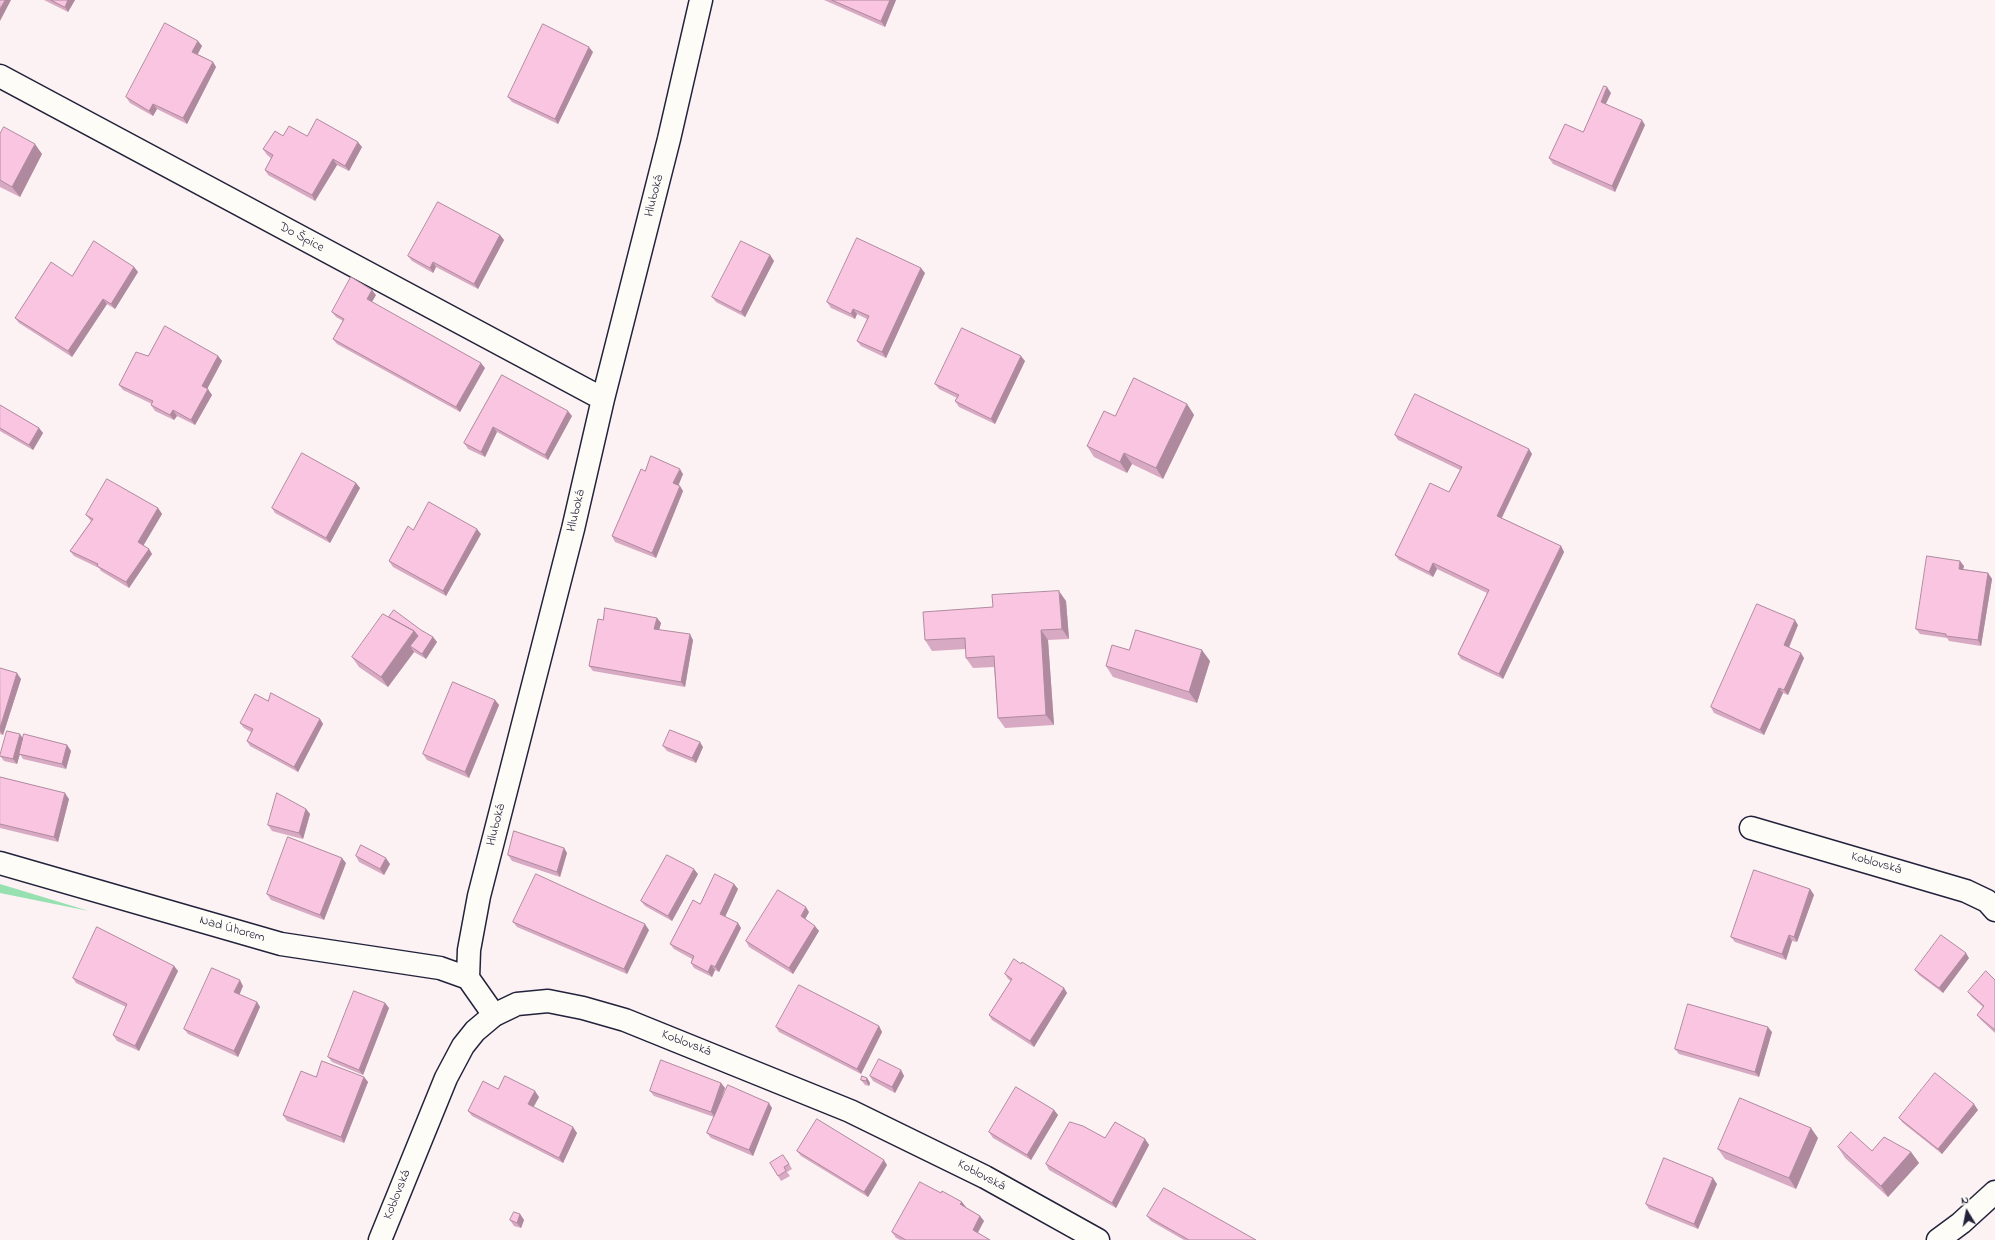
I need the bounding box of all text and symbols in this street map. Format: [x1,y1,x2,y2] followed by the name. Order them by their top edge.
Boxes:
[642,173,668,219] street label: Hluboká
[276,220,326,256] street label: Do Špice
[565,488,589,534] street label: Hluboká
[484,802,510,848] street label: Hluboká
[1849,849,1903,879] street label: Koblovská
[197,913,267,947] street label: Nad Úhorem
[659,1027,713,1061] street label: Koblovská
[954,1157,1008,1195] street label: Koblovská
[381,1168,415,1222] street label: Koblovská
[1947,1192,1987,1232] north arrow
[1960,1192,1970,1209] text: N

